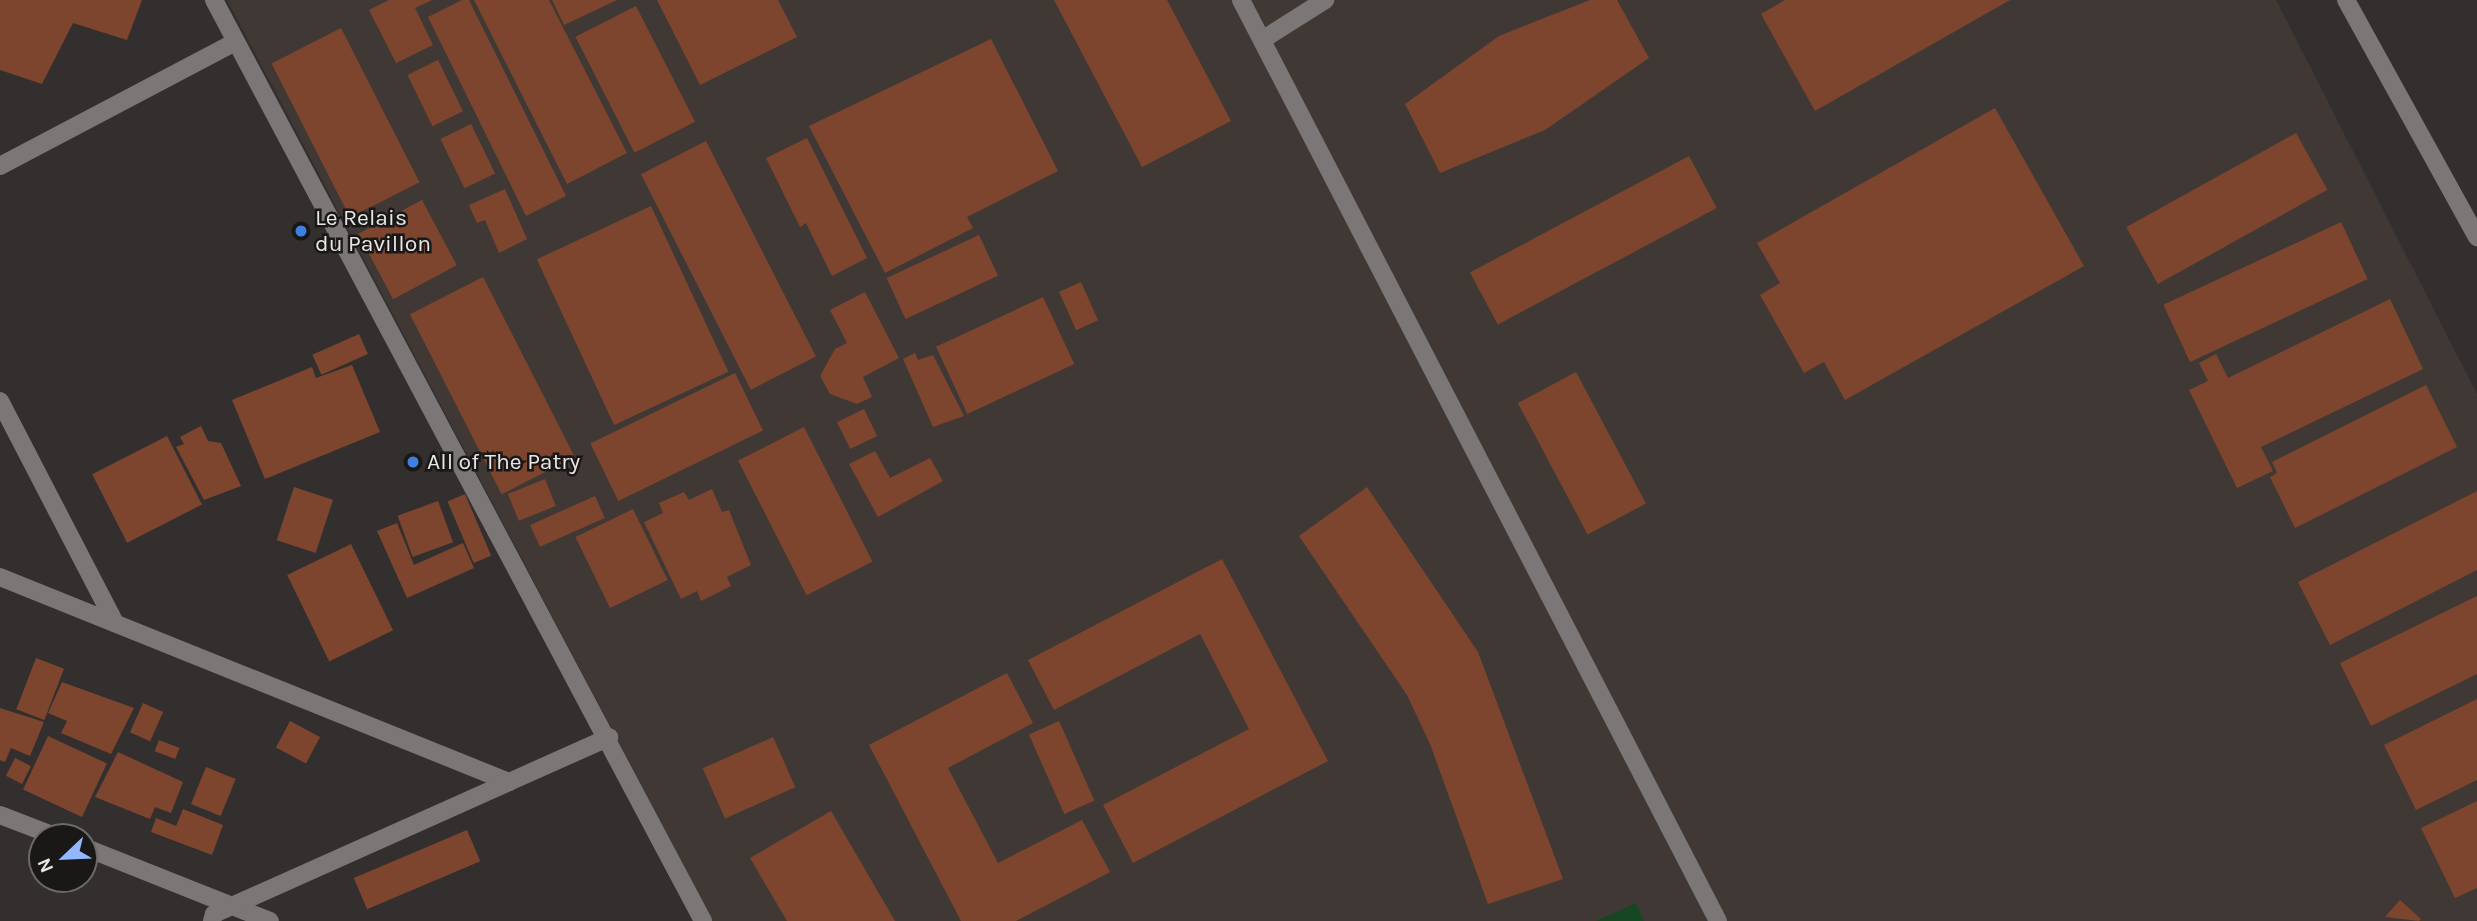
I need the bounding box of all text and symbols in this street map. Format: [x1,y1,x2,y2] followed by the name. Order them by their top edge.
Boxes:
[315,204,431,258] place label: Le Relais du Pavillon
[293,223,309,239] marker: Le Relais du Pavillon
[427,448,580,476] place label: All of The Patry
[405,454,421,470] marker: All of The Patry
[28,823,98,893] north arrow
[33,855,58,876] text: N

